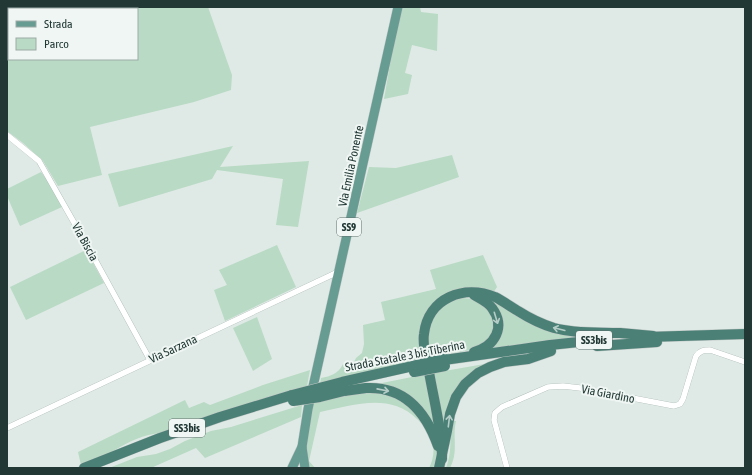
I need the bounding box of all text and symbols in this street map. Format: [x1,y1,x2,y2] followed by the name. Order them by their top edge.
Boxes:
[8,8,138,60] legend
[44,17,73,31] text: Strada
[44,37,69,51] text: Parco
[336,124,366,208] street label: Via Emilia Ponente
[337,218,361,236] road number: SS9
[69,221,101,263] street label: Via Biscia
[493,311,500,324] one-way arrow
[552,324,565,332] one-way arrow
[576,331,612,349] road number: SS3bis
[147,332,199,366] street label: Via Sarzana
[344,338,466,374] street label: Strada Statale 3 bis Tiberina
[580,382,636,406] street label: Via Giardino
[376,387,389,395] one-way arrow
[445,415,453,428] one-way arrow
[169,419,205,437] road number: SS3bis

